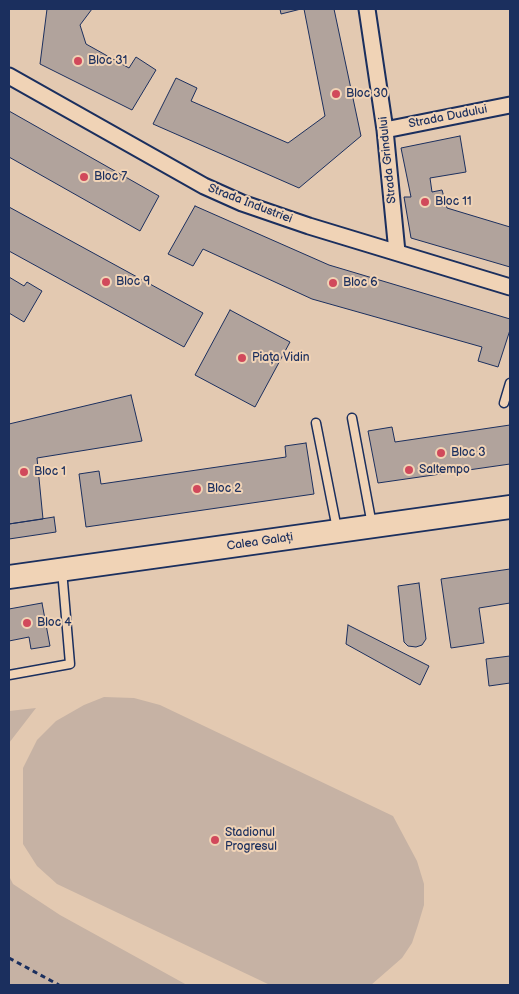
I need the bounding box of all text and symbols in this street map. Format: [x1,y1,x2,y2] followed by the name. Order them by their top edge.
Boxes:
[88,54,127,68] place label: Bloc 31
[72,55,84,67] marker: Bloc 31
[346,87,388,101] place label: Bloc 30
[330,88,342,100] marker: Bloc 30
[407,102,489,132] street label: Strada Dudului
[376,116,400,204] street label: Strada Grindului
[94,170,127,184] place label: Bloc 7
[78,171,90,183] marker: Bloc 7
[206,181,294,227] street label: Strada Industriei
[435,195,472,209] place label: Bloc 11
[419,196,431,208] marker: Bloc 11
[116,275,150,289] place label: Bloc 9
[100,276,112,288] marker: Bloc 9
[343,276,378,290] place label: Bloc 6
[327,277,339,289] marker: Bloc 6
[252,351,310,365] place label: Piața Vidin
[236,352,248,364] marker: Piața Vidin
[451,446,486,460] place label: Bloc 3
[435,447,447,459] marker: Bloc 3
[419,463,470,477] place label: Saltempo
[403,464,415,476] marker: Saltempo
[34,465,66,479] place label: Bloc 1
[18,466,30,478] marker: Bloc 1
[207,482,241,496] place label: Bloc 2
[191,483,203,495] marker: Bloc 2
[226,530,294,554] street label: Calea Galați
[37,616,72,630] place label: Bloc 4
[21,617,33,629] marker: Bloc 4
[225,826,277,854] place label: Stadionul Progresul
[209,834,221,846] marker: Stadionul Progresul

